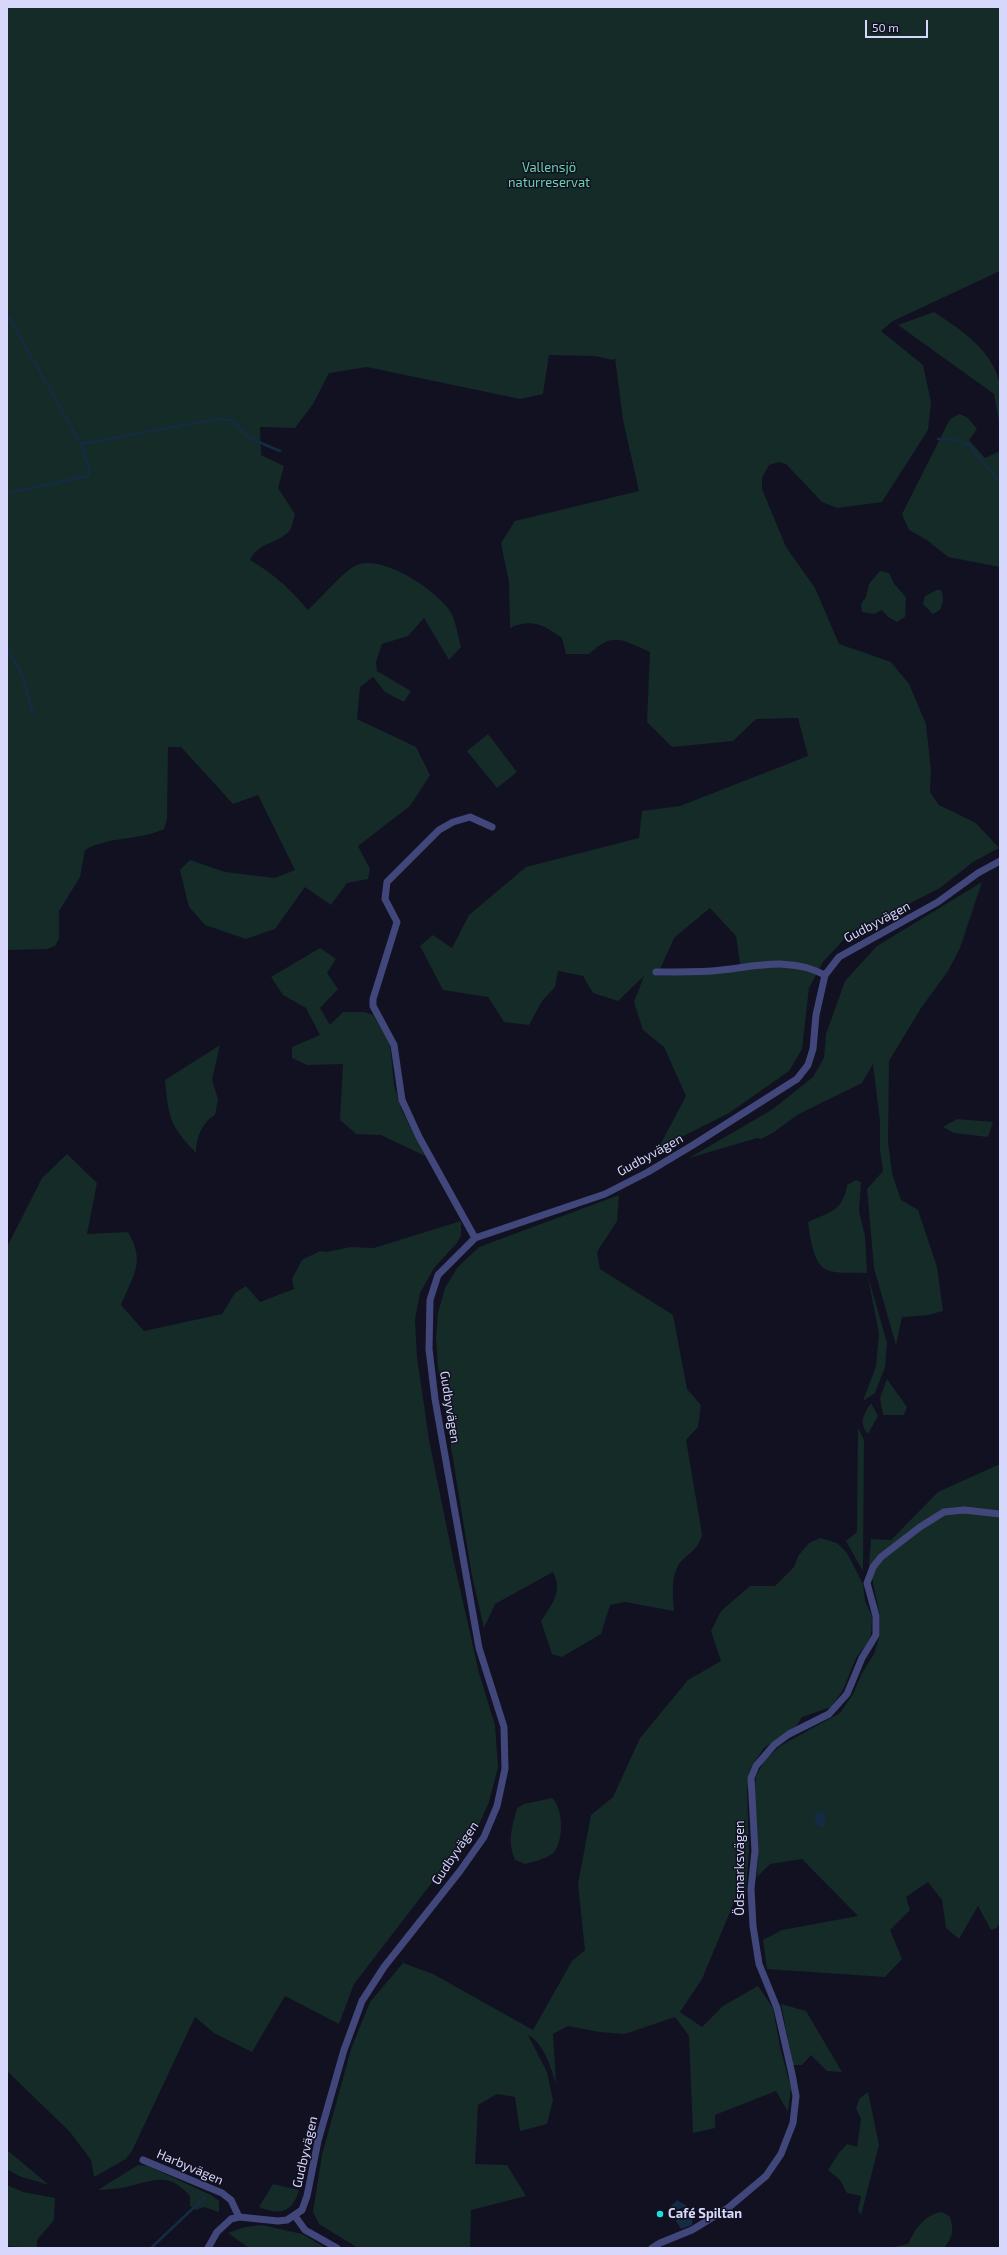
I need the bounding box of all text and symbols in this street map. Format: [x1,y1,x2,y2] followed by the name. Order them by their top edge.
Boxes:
[867,12,930,38] scale bar
[872,20,899,34] text: 50 m
[508,160,590,191] park label: Vallensjö naturreservat
[841,898,913,946] street label: Gudbyvägen
[614,1130,686,1180] street label: Gudbyvägen
[437,1370,463,1444] street label: Gudbyvägen
[428,1818,482,1888] street label: Gudbyvägen
[732,1820,748,1916] street label: Ödsmarksvägen
[289,2115,321,2189] street label: Gudbyvägen
[154,2146,226,2188] street label: Harbyvägen
[668,2206,742,2222] place label: Café Spiltan
[655,2209,665,2219] marker: Café Spiltan

